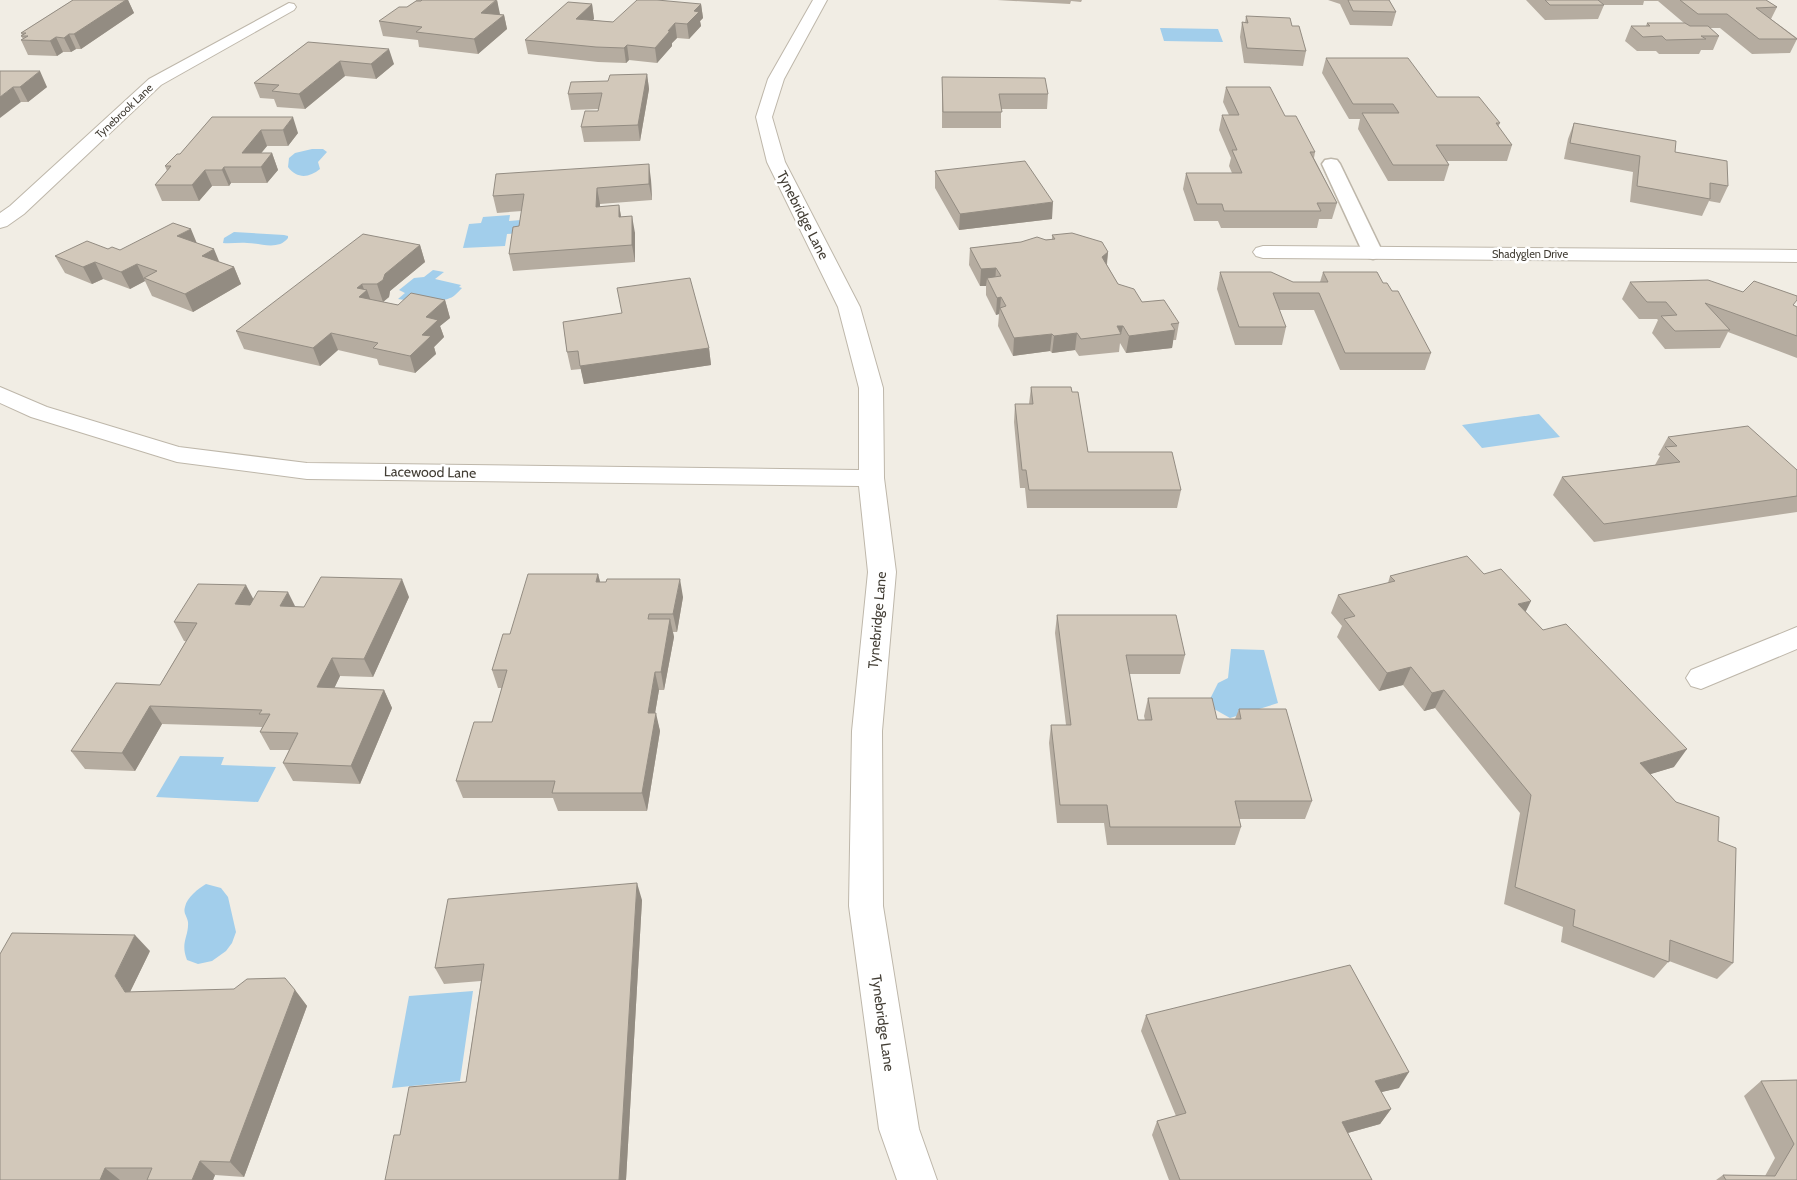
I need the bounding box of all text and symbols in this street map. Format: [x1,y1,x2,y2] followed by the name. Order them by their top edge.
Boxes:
[92,80,156,141] street label: Tynebrook Lane
[773,168,833,262] street label: Tynebridge Lane
[1492,247,1568,261] street label: Shadyglen Drive
[384,462,476,482] street label: Lacewood Lane
[864,571,890,669] street label: Tynebridge Lane
[867,974,899,1072] street label: Tynebridge Lane

